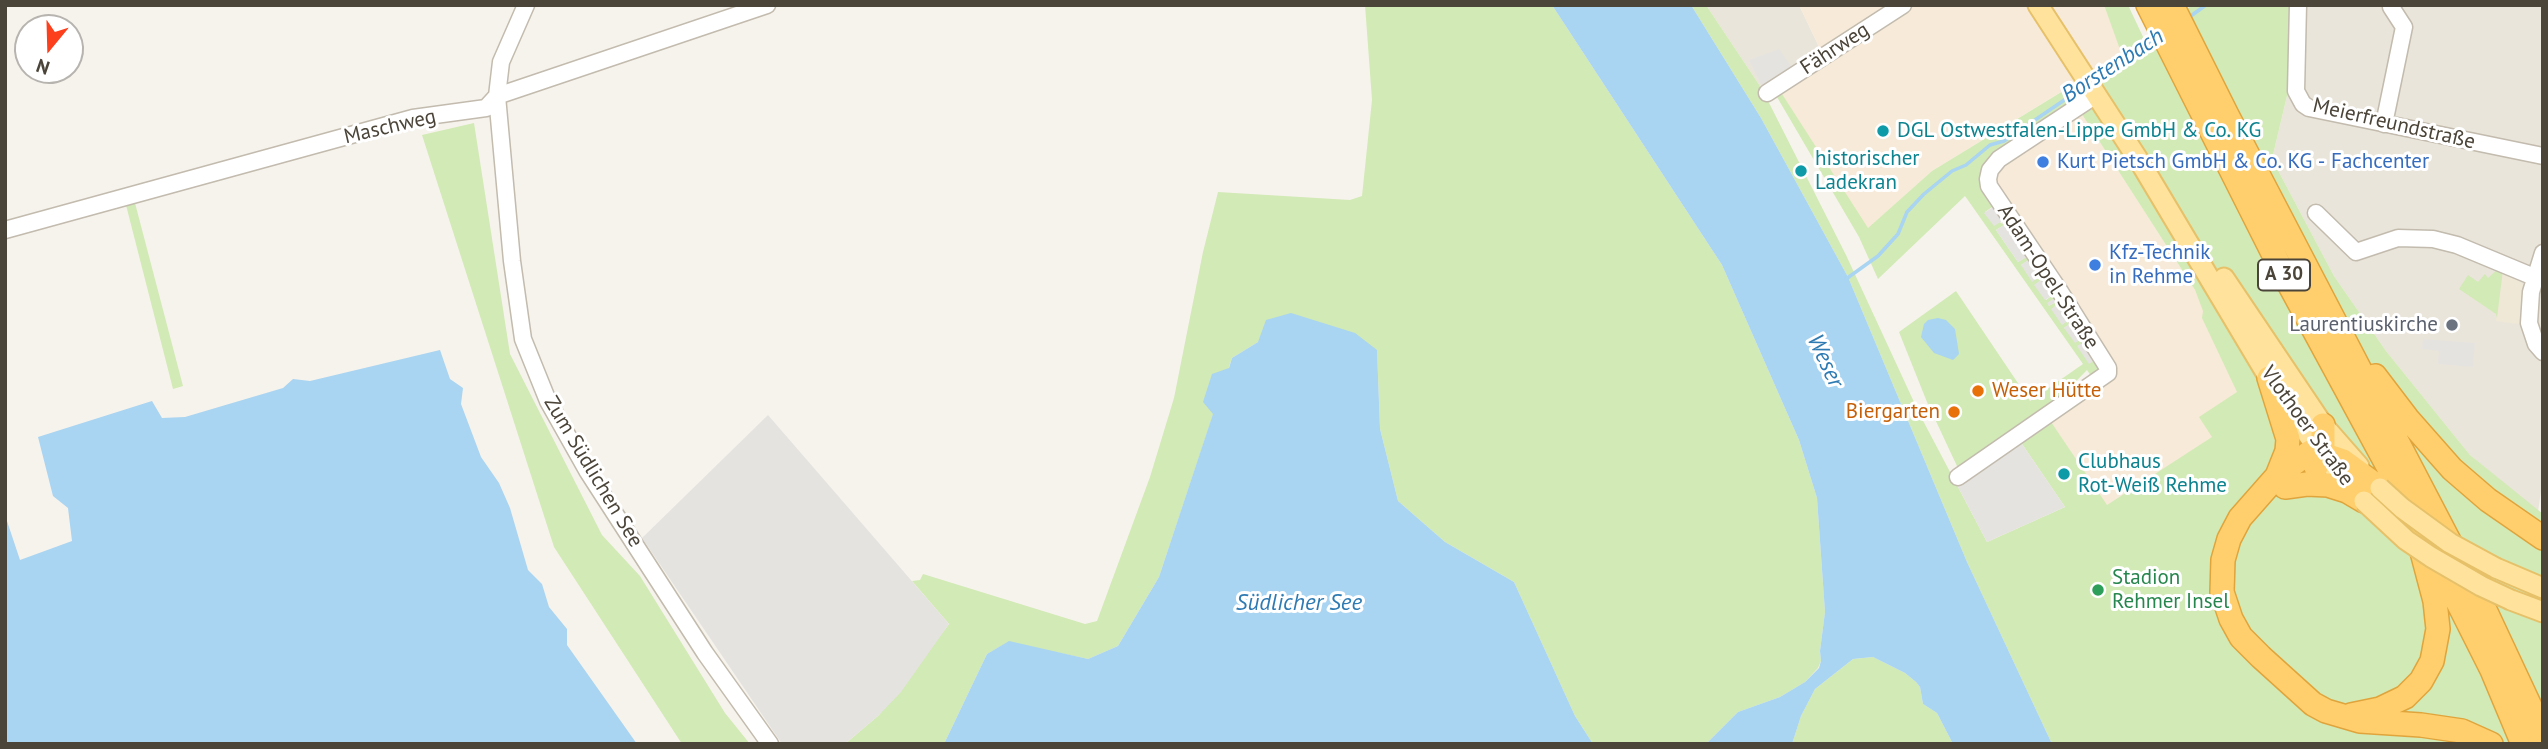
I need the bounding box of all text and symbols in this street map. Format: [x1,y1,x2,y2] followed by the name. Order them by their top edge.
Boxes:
[14,14,84,84] north arrow
[1796,18,1874,80] street label: Fährweg
[2057,23,2169,109] water label: Borstenbach
[33,54,53,80] text: N
[2310,93,2478,155] street label: Meierfreundstraße
[341,104,439,150] street label: Maschweg
[1897,118,2261,144] place label: DGL Ostwestfalen-Lippe GmbH & Co. KG
[1875,123,1891,139] marker: DGL Ostwestfalen-Lippe GmbH & Co. KG
[1815,146,1919,196] place label: historischer Ladekran
[2057,149,2429,175] place label: Kurt Pietsch GmbH & Co. KG - Fachcenter
[2035,154,2051,170] marker: Kurt Pietsch GmbH & Co. KG - Fachcenter
[1793,163,1809,179] marker: historischer Ladekran
[1992,200,2104,354] street label: Adam-Opel-Straße
[2109,240,2210,290] place label: Kfz-Technik in Rehme
[2087,257,2103,273] marker: Kfz-Technik in Rehme
[2258,260,2310,290] road number: A 30
[2289,312,2438,338] place label: Laurentiuskirche
[2444,317,2460,333] marker: Laurentiuskirche
[1801,330,1849,392] water label: Weser
[2255,361,2359,491] street label: Vlothoer Straße
[1992,378,2102,404] place label: Weser Hütte
[1970,383,1986,399] marker: Weser Hütte
[538,392,648,552] street label: Zum Südlichen See
[1846,399,1940,425] place label: Biergarten
[1946,404,1962,420] marker: Biergarten
[2078,449,2227,499] place label: Clubhaus Rot-Weiß Rehme
[2056,466,2072,482] marker: Clubhaus Rot-Weiß Rehme
[2112,565,2229,615] place label: Stadion Rehmer Insel
[2090,582,2106,598] marker: Stadion Rehmer Insel
[1236,589,1362,617] water label: Südlicher See

